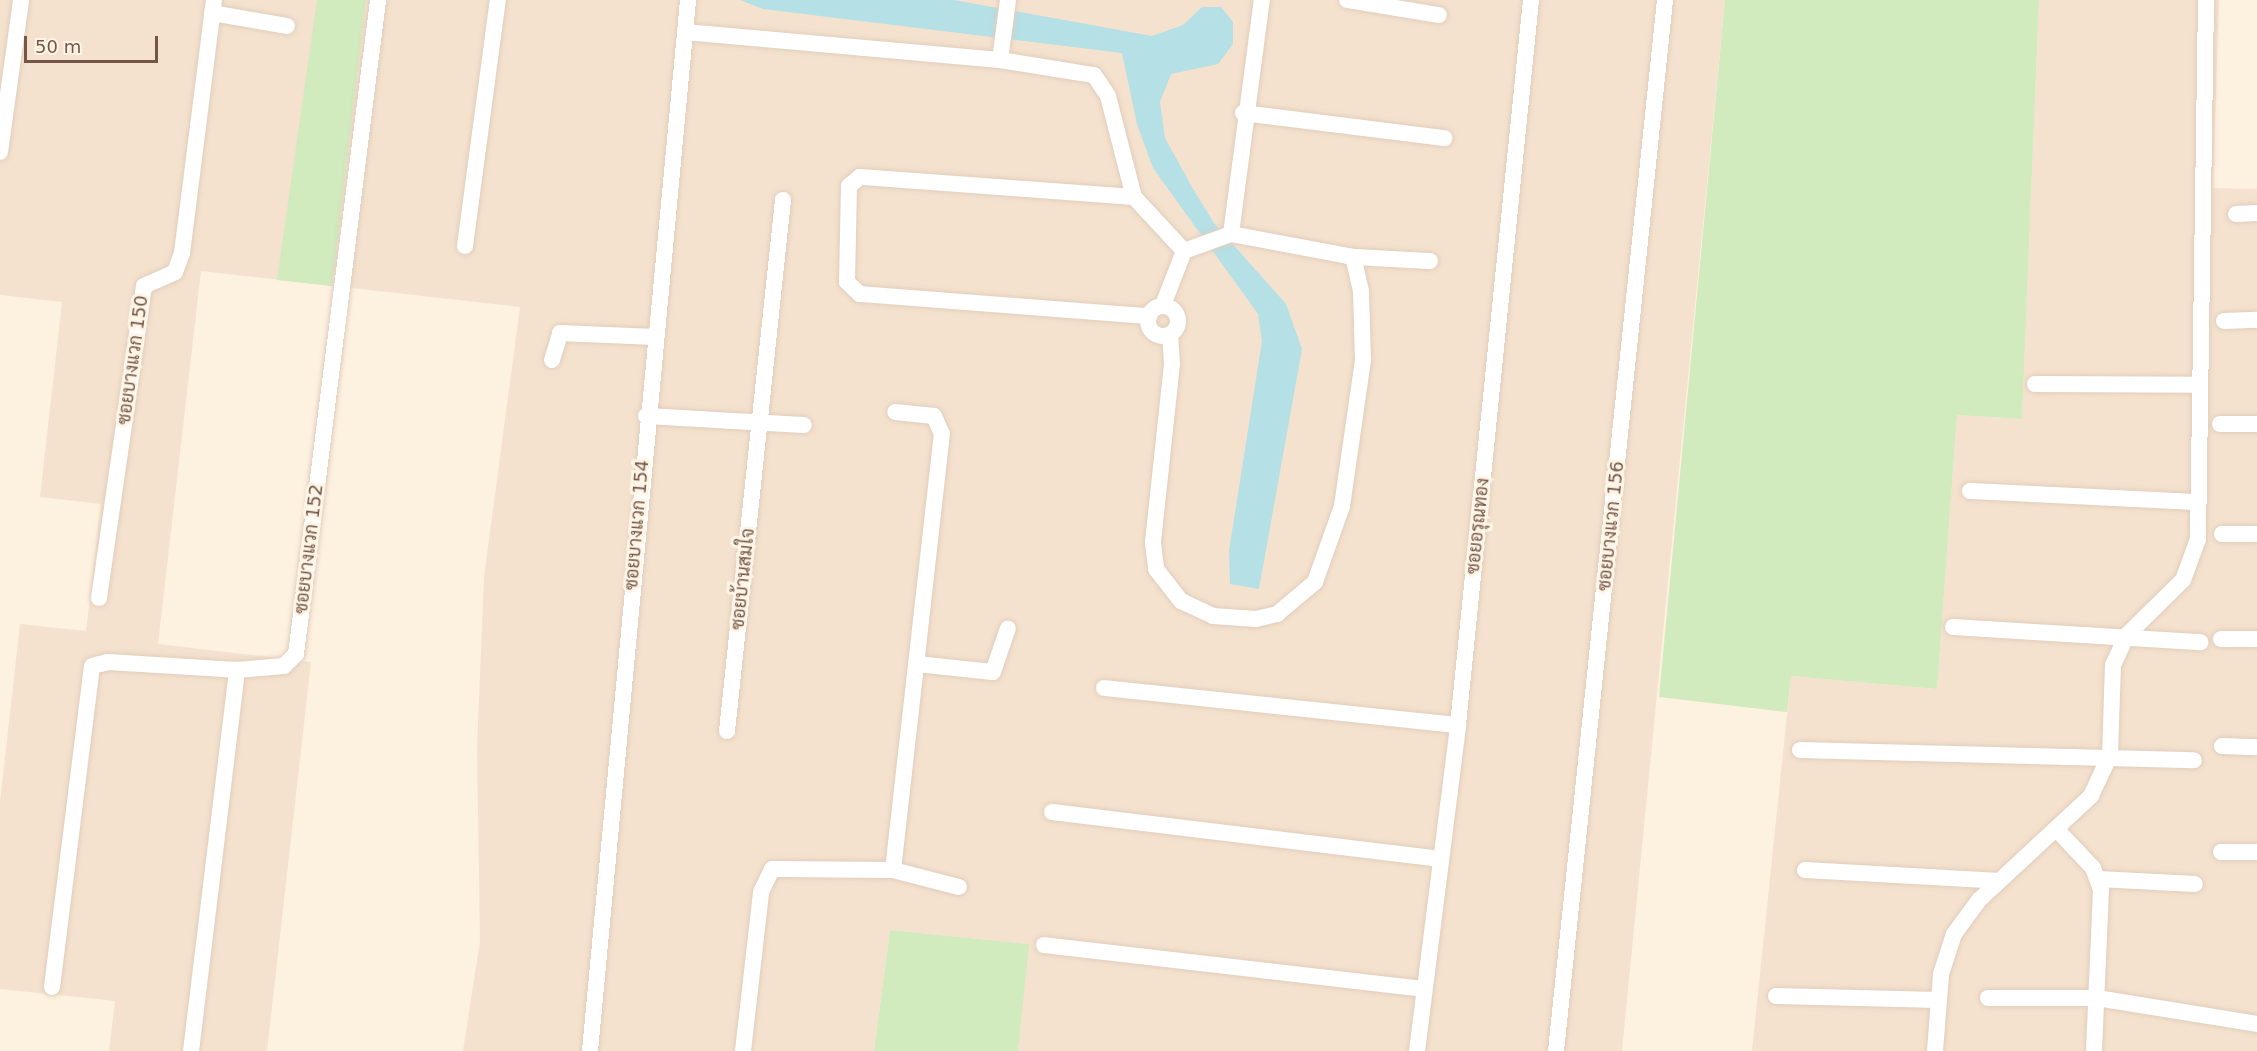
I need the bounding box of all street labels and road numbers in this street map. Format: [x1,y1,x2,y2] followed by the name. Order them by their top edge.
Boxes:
[113,294,153,426] street label: ซอยบางแวก 150
[621,459,653,591] street label: ซอยบางแวก 154
[1593,460,1629,592] street label: ซอยบางแวก 156
[1462,477,1494,575] street label: ซอยอรุณทอง
[290,483,328,615] street label: ซอยบางแวก 152
[727,527,759,631] street label: ซอยบ้านสมใจ

